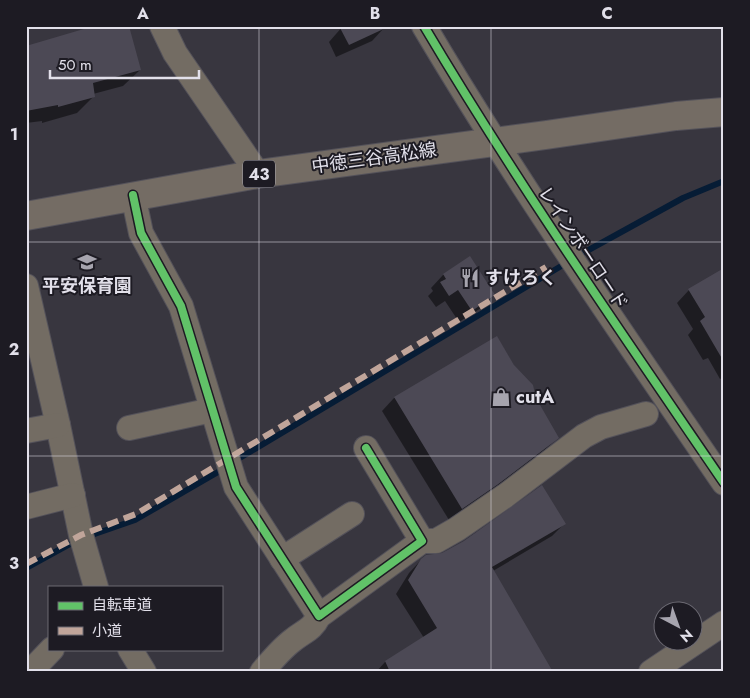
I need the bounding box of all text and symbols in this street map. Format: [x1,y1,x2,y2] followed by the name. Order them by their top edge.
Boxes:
[136,2,149,25] text: A
[370,2,380,25] text: B
[601,2,613,25] text: C
[50,48,199,80] scale bar
[58,54,92,76] text: 50 m
[10,123,18,146] text: 1
[310,136,438,180] street label: 中徳三谷高松線
[243,160,275,188] road number: 43
[532,181,634,315] street label: レインボーロード
[76,251,98,273] school or university icon: 平安保育園
[485,265,557,291] place label: すけろく
[459,267,481,289] restaurant icon: すけろく
[42,273,132,299] place label: 平安保育園
[9,338,19,361] text: 2
[516,384,555,410] place label: cutA
[490,386,512,408] shop icon: cutA
[9,552,19,575] text: 3
[48,586,222,650] legend
[92,594,152,616] text: 自転車道
[652,600,702,650] north arrow
[92,620,122,642] text: 小道
[676,625,697,647] text: N

